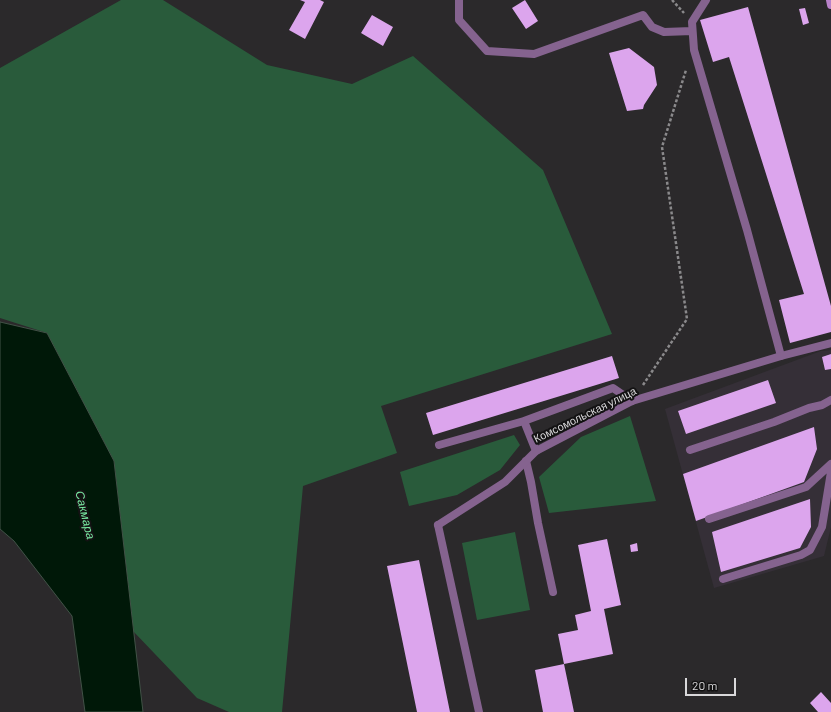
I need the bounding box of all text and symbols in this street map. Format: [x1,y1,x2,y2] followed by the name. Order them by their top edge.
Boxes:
[532,384,638,446] street label: Комсомольская улица
[72,489,98,541] water label: Сакмара
[687,670,738,696] scale bar
[692,678,718,692] text: 20 m

